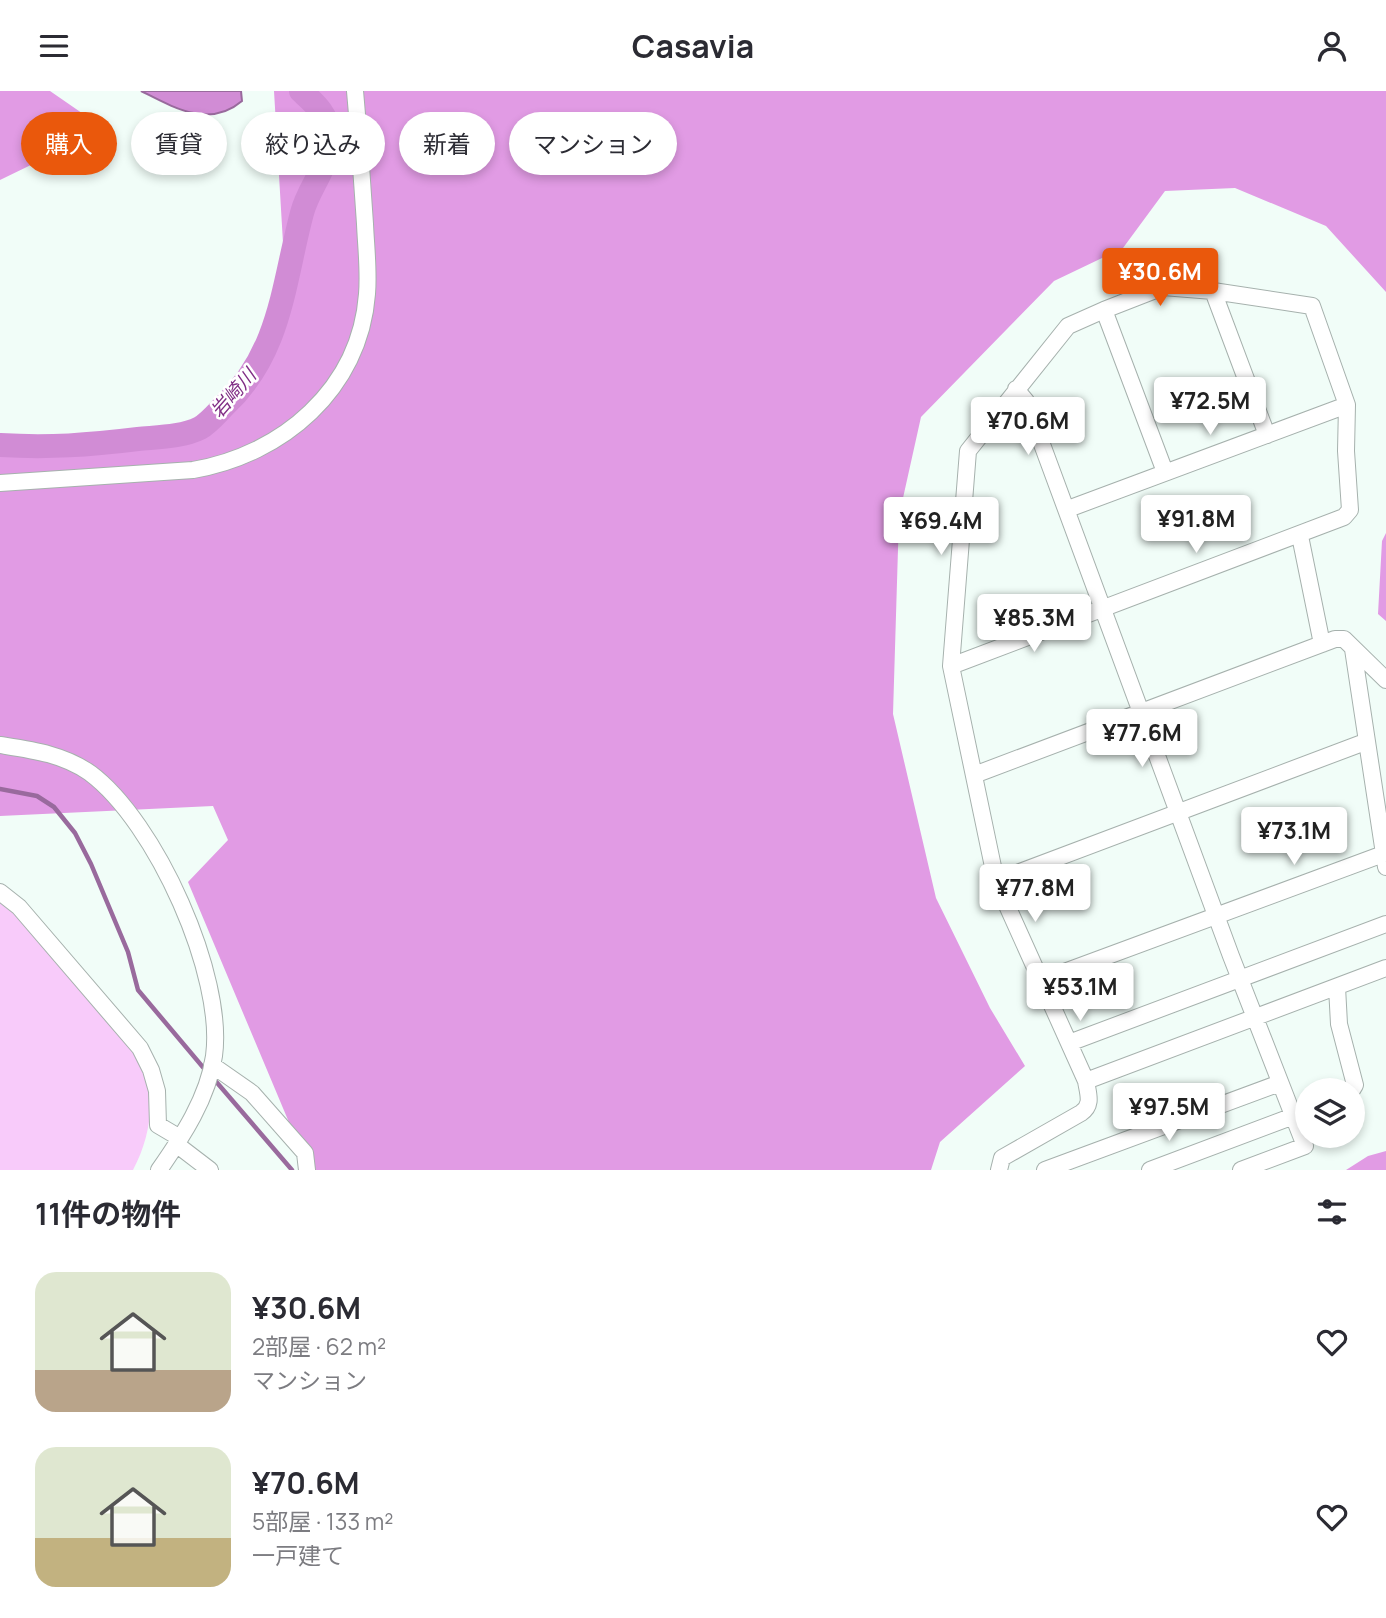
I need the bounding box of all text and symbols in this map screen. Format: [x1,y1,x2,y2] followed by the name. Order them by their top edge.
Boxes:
[632,24,754,68] text: Casavia
[35,27,73,65] icon: menu
[1313,27,1351,65] icon: person
[21,112,117,175] chip: 購入
[131,112,227,175] chip: 賃貸
[241,112,385,175] chip: 絞り込み
[399,112,495,175] chip: 新着
[509,112,677,175] chip: マンション
[1103,249,1217,308] pin: ¥30.6M
[1118,255,1202,287] text: ¥30.6M
[204,361,263,423] water label: 岩崎川
[1153,377,1267,437] pin: ¥72.5M
[1170,384,1250,416] text: ¥72.5M
[971,397,1085,457] pin: ¥70.6M
[987,404,1069,436] text: ¥70.6M
[1139,496,1253,555] pin: ¥91.8M
[884,497,998,557] pin: ¥69.4M
[1157,502,1235,534] text: ¥91.8M
[900,504,982,536] text: ¥69.4M
[977,595,1091,654] pin: ¥85.3M
[993,601,1075,633] text: ¥85.3M
[1085,709,1199,769] pin: ¥77.6M
[1102,716,1182,748] text: ¥77.6M
[1237,807,1351,867] pin: ¥73.1M
[1257,814,1331,846] text: ¥73.1M
[978,865,1092,924] pin: ¥77.8M
[995,871,1075,903] text: ¥77.8M
[1023,963,1137,1023] pin: ¥53.1M
[1043,970,1117,1002] text: ¥53.1M
[1295,1078,1365,1148] map controls
[1295,1078,1365,1148] button: layers
[1112,1083,1226,1143] pin: ¥97.5M
[1129,1090,1209,1122] text: ¥97.5M
[35,1193,181,1234] text: 11件の物件
[1313,1193,1351,1231] icon: filters
[252,1287,361,1328] text: ¥30.6M
[91,1300,175,1384] icon: home
[1313,1323,1351,1361] icon: heart
[252,1330,386,1362] text: 2部屋 · 62 m²
[252,1364,367,1396] text: マンション
[252,1462,360,1503] text: ¥70.6M
[91,1475,175,1559] icon: home
[1313,1498,1351,1536] icon: heart
[252,1505,393,1537] text: 5部屋 · 133 m²
[252,1539,344,1571] text: 一戸建て

